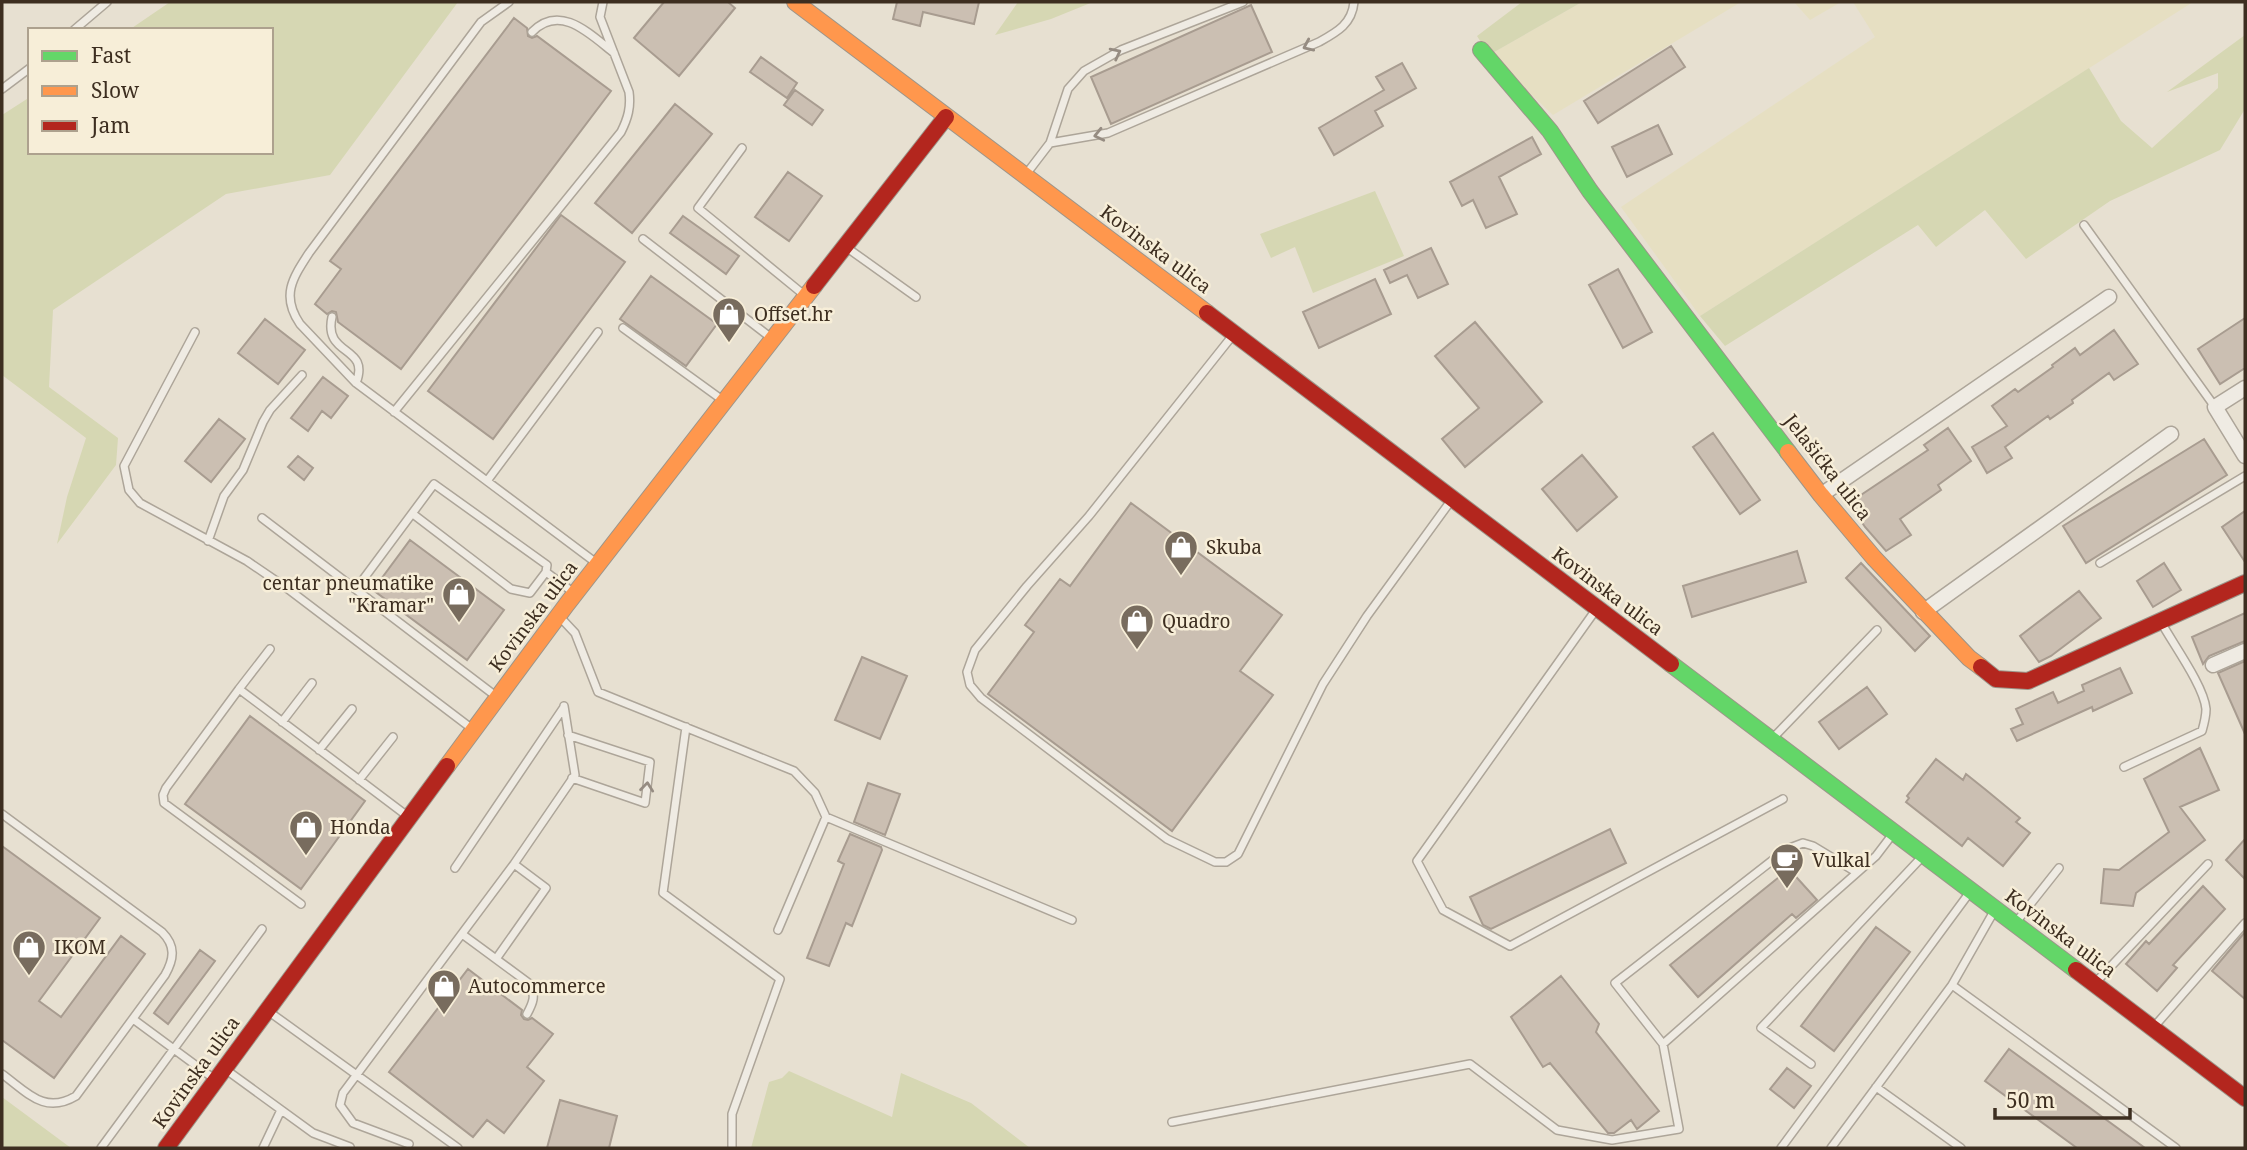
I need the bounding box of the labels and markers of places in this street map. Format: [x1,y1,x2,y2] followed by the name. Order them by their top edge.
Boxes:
[710,295,748,344] shop icon: Offset.hr
[754,301,833,327] place label: Offset.hr
[1162,528,1200,577] shop icon: Skuba
[1206,534,1262,560] place label: Skuba
[262,570,434,618] place label: centar pneumatike "Kramar"
[440,575,478,624] shop icon: centar pneumatike "Kramar"
[1118,602,1156,651] shop icon: Quadro
[1162,608,1230,634] place label: Quadro
[287,808,325,857] shop icon: Honda
[330,814,391,840] place label: Honda
[1768,841,1806,890] cafe icon: Vulkal
[1812,847,1871,873] place label: Vulkal
[10,928,48,977] shop icon: IKOM
[54,934,106,960] place label: IKOM
[425,967,463,1016] shop icon: Autocommerce
[468,973,606,999] place label: Autocommerce

